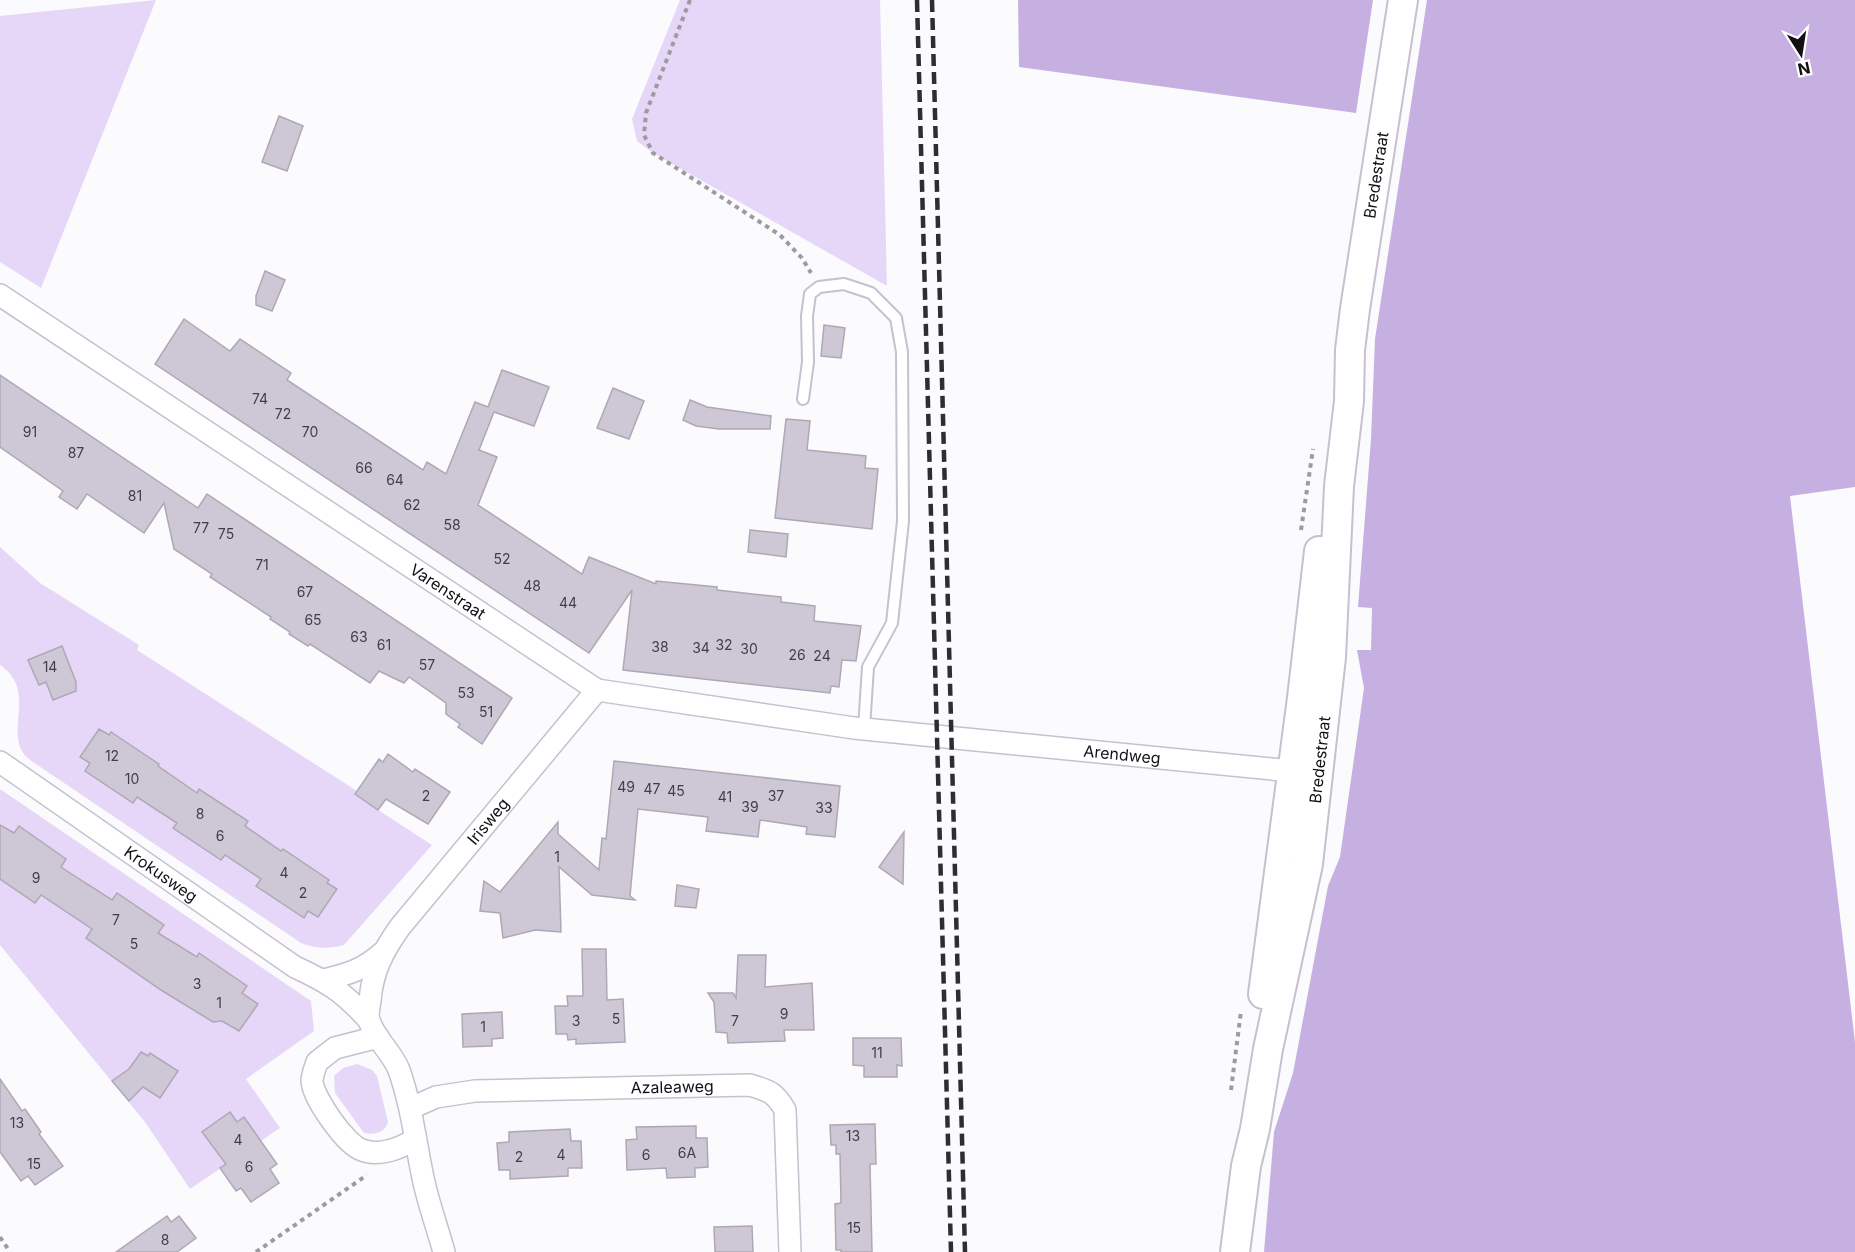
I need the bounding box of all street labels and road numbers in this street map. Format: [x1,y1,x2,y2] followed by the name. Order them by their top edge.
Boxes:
[1359,130,1392,220] street label: Bredestraat
[406,559,490,624] street label: Varenstraat
[1305,715,1334,804] street label: Bredestraat
[1083,741,1162,768] street label: Arendweg
[463,794,513,849] street label: Irisweg
[120,841,201,906] street label: Krokusweg
[630,1076,714,1098] street label: Azaleaweg

